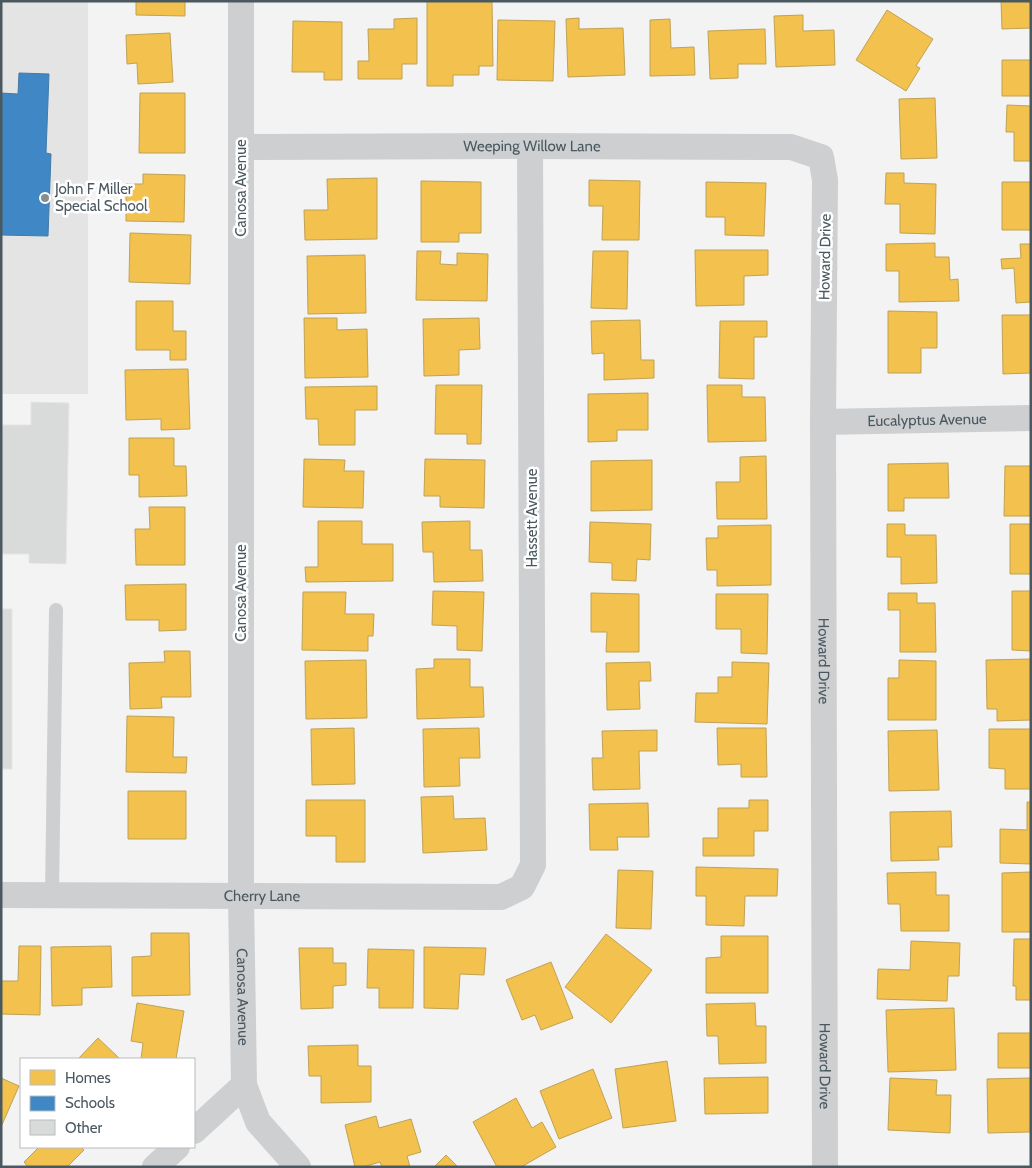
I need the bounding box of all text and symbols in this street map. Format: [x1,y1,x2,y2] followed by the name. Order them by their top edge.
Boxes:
[463,137,601,155] street label: Weeping Willow Lane
[232,139,250,237] street label: Canosa Avenue
[54,180,148,215] place label: John F Miller Special School
[39,192,51,204] marker: John F Miller Special School
[815,213,835,300] street label: Howard Drive
[867,410,987,430] street label: Eucalyptus Avenue
[523,468,541,567] street label: Hassett Avenue
[232,544,250,642] street label: Canosa Avenue
[815,618,833,705] street label: Howard Drive
[224,887,301,905] street label: Cherry Lane
[233,948,252,1046] street label: Canosa Avenue
[816,1023,834,1110] street label: Howard Drive
[20,1058,195,1148] legend
[65,1069,111,1087] text: Homes
[65,1094,115,1112] text: Schools
[65,1119,102,1137] text: Other

